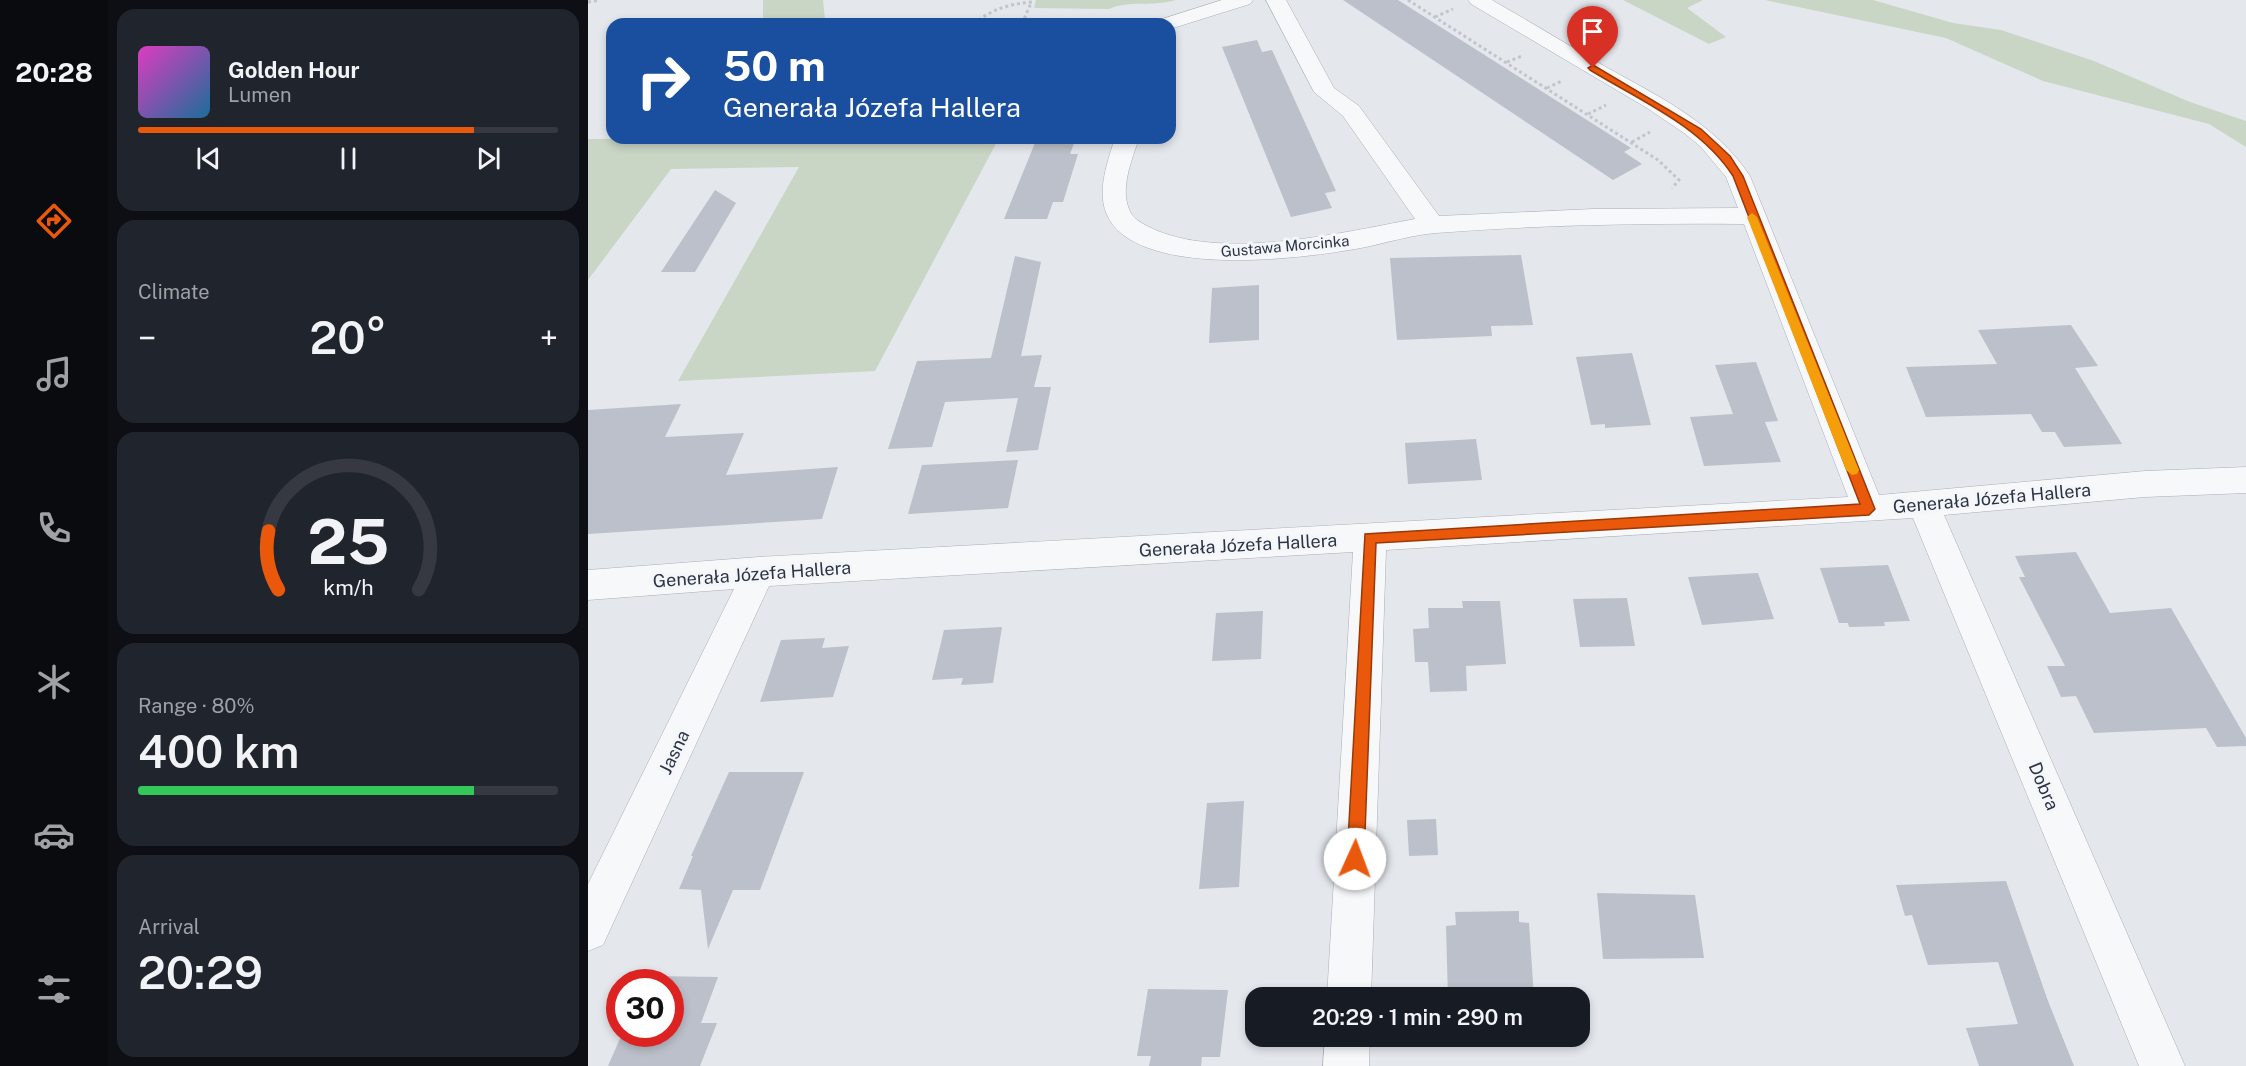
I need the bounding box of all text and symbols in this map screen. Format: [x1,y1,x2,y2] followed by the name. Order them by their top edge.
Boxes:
[1567,6,1618,68] pin
[1576,15,1609,48] icon: arrive
[723,41,826,90] text: 50 m
[624,42,702,120] icon: right
[15,56,93,88] text: 20:28
[228,57,359,83] text: Golden Hour
[228,83,292,107] text: Lumen
[723,91,1021,123] text: Generała Józefa Hallera
[192,142,225,175] icon: previous
[332,142,365,175] icon: pause
[472,142,505,175] icon: next
[33,200,75,242] icon: directions
[1220,232,1350,260] street label: Gustawa Morcinka
[138,280,210,304] text: Climate
[309,311,387,364] text: 20°
[138,319,156,357] text: −
[540,319,558,357] text: +
[33,353,75,395] icon: music
[1892,479,2092,517] street label: Generała Józefa Hallera
[307,505,389,578] text: 25
[33,507,75,549] icon: phone
[1138,529,1338,561] street label: Generała Józefa Hallera
[652,557,852,591] street label: Generała Józefa Hallera
[323,575,373,600] text: km/h
[33,661,75,703] icon: climate
[138,694,255,718] text: Range · 80%
[138,725,299,778] text: 400 km
[654,727,694,777] street label: Jasna
[2025,759,2063,813] street label: Dobra
[33,814,75,856] icon: car
[1323,827,1387,891] position arrow
[138,915,200,939] text: Arrival
[138,946,263,999] text: 20:29
[33,968,75,1010] icon: filters
[606,969,684,1047] speed limit sign: 30
[1312,1004,1523,1030] text: 20:29 · 1 min · 290 m

